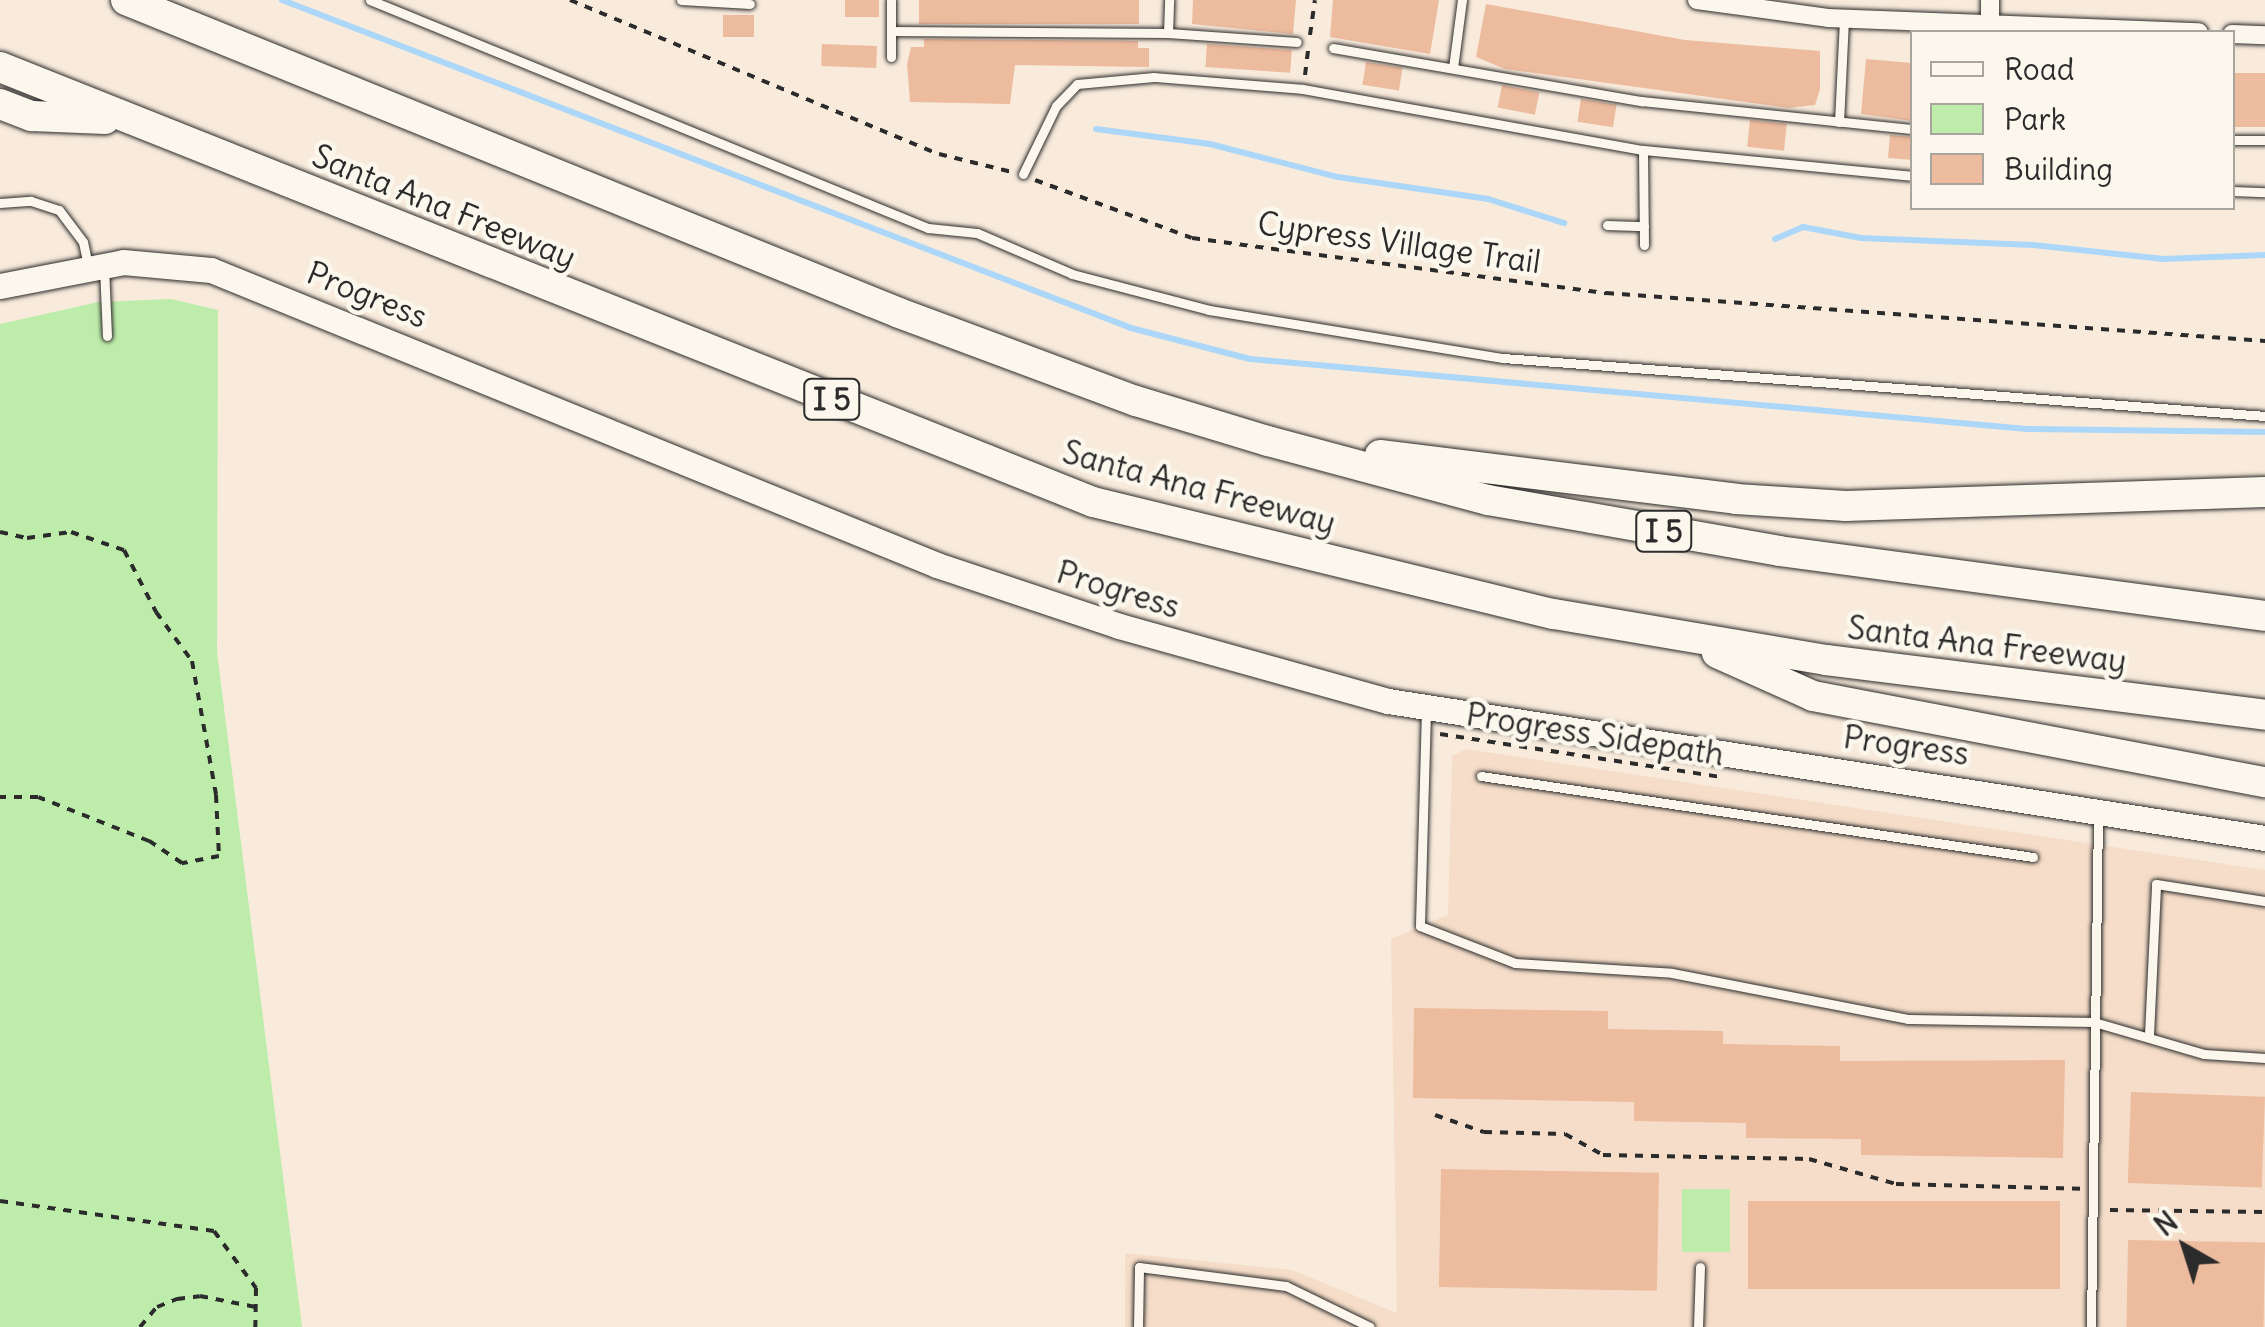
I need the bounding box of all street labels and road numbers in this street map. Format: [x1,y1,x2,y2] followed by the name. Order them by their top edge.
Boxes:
[307,137,581,277] street label: Santa Ana Freeway
[1255,204,1543,282] street label: Cypress Village Trail
[301,254,433,336] street label: Progress
[802,374,862,424] road number: I 5
[1058,433,1340,543] street label: Santa Ana Freeway
[1634,506,1694,556] road number: I 5
[1052,553,1184,627] street label: Progress
[1845,609,2129,681] street label: Santa Ana Freeway
[1463,696,1727,774] street label: Progress Sidepath
[1841,718,1971,774] street label: Progress

